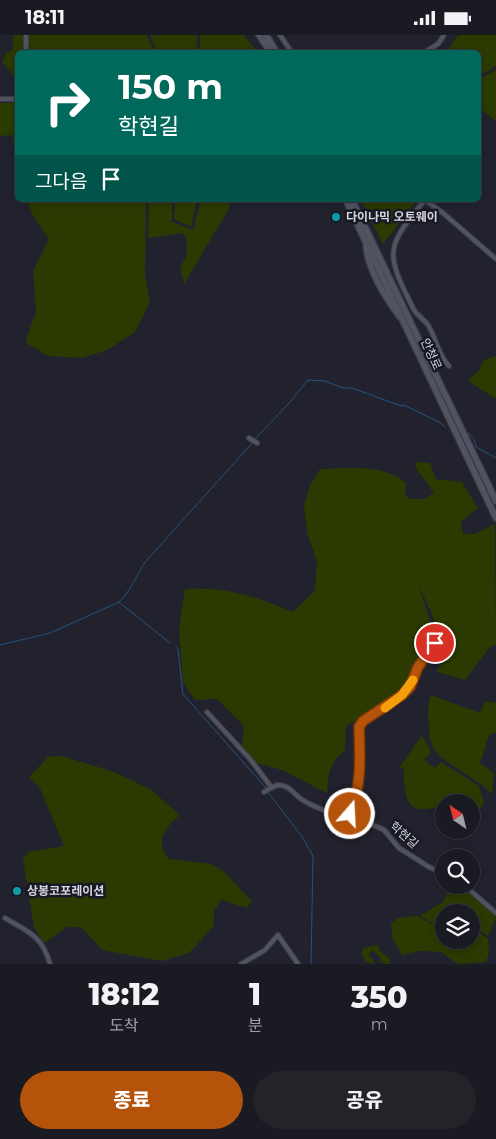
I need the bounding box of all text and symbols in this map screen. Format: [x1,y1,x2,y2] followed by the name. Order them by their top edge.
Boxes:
[25,6,65,29] text: 18:11
[118,65,223,108] text: 150 m
[35,70,100,135] icon: right
[118,113,179,140] text: 학현길
[97,165,125,193] icon: arrive
[35,170,87,193] text: 그다음
[346,209,438,224] place label: 다이나믹 오토웨이
[330,211,342,223] marker: 다이나믹 오토웨이
[418,336,445,372] street label: 안청로
[414,622,456,664] pin
[421,629,449,657] icon: arrive
[323,787,375,839] position arrow
[435,794,480,839] north arrow
[435,794,480,949] map controls
[387,818,422,851] street label: 학현길
[435,849,480,894] button: search
[27,883,104,898] place label: 상봉코포레이션
[11,885,23,897] marker: 상봉코포레이션
[435,904,480,949] button: layers
[88,976,159,1013] text: 18:12
[249,976,261,1013] text: 1
[351,979,408,1016] text: 350
[371,1015,388,1034] text: m
[109,1016,139,1035] text: 도착
[248,1016,262,1035] text: 분
[20,1071,243,1129] button: 종료
[253,1071,476,1129] button: 공유

